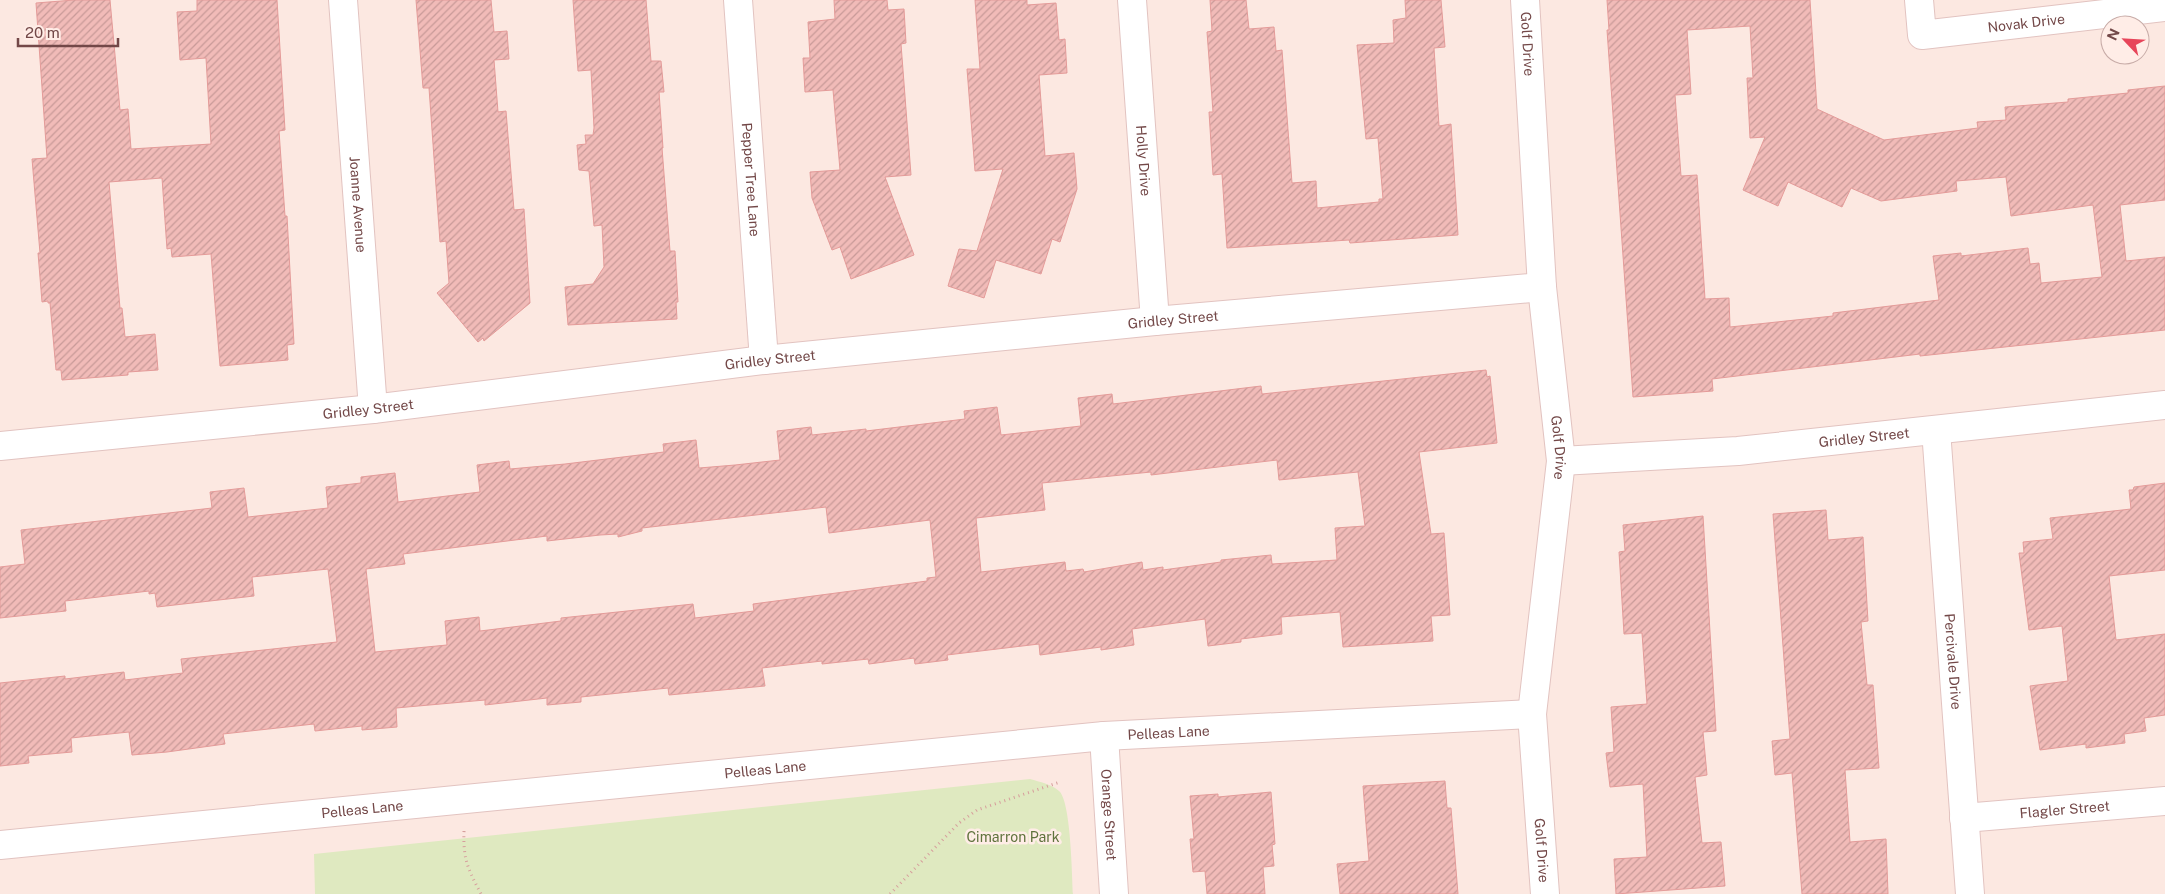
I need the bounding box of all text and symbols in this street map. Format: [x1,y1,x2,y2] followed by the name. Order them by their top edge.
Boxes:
[1518,11,1538,77] street label: Golf Drive
[1987,11,2066,35] street label: Novak Drive
[18,15,118,47] scale bar
[2100,15,2150,65] north arrow
[25,24,60,41] text: 20 m
[2104,26,2123,43] text: N
[739,122,763,237] street label: Pepper Tree Lane
[1133,125,1154,197] street label: Holly Drive
[346,156,370,253] street label: Joanne Avenue
[1127,307,1219,332] street label: Gridley Street
[724,347,816,373] street label: Gridley Street
[322,396,414,422] street label: Gridley Street
[1548,415,1569,481] street label: Golf Drive
[1818,425,1910,450] street label: Gridley Street
[1941,613,1964,710] street label: Percivale Drive
[1127,723,1210,743] street label: Pelleas Lane
[724,757,807,781] street label: Pelleas Lane
[1098,768,1120,861] street label: Orange Street
[321,797,404,821] street label: Pelleas Lane
[2019,798,2110,821] street label: Flagler Street
[1532,818,1552,883] street label: Golf Drive
[966,829,1060,845] park label: Cimarron Park

